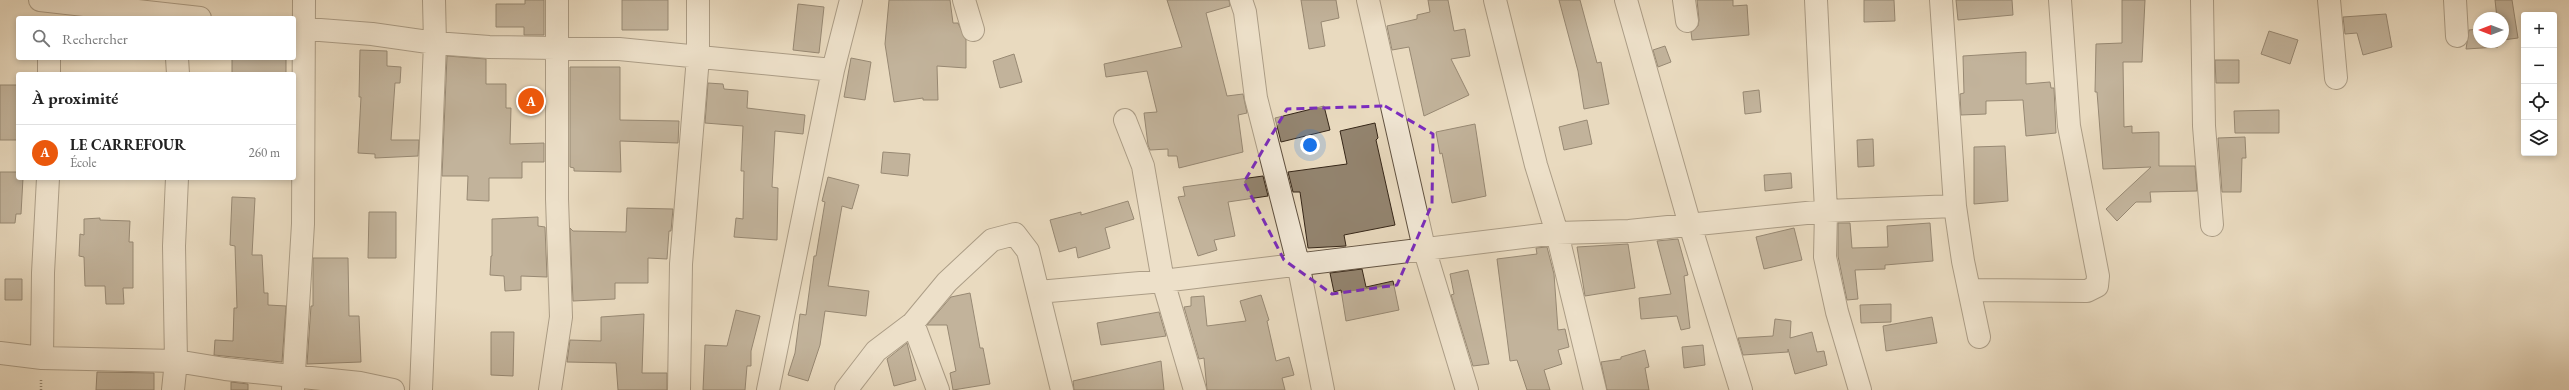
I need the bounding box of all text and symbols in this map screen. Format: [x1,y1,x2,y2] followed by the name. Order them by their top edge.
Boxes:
[2473,12,2509,48] north arrow
[2521,12,2557,156] map controls
[2521,12,2557,48] button: +
[16,16,296,60] search box
[30,27,52,49] icon: search
[62,29,128,48] text: Rechercher
[2521,48,2557,84] button: −
[2521,84,2557,120] button: locate
[518,86,544,116] pin: A
[32,87,118,109] text: À proximité
[2521,120,2557,156] button: layers
[70,135,186,154] text: LE CARREFOUR
[1300,135,1320,155] your location
[40,144,50,161] text: A
[249,144,280,161] text: 260 m
[70,154,96,171] text: École

